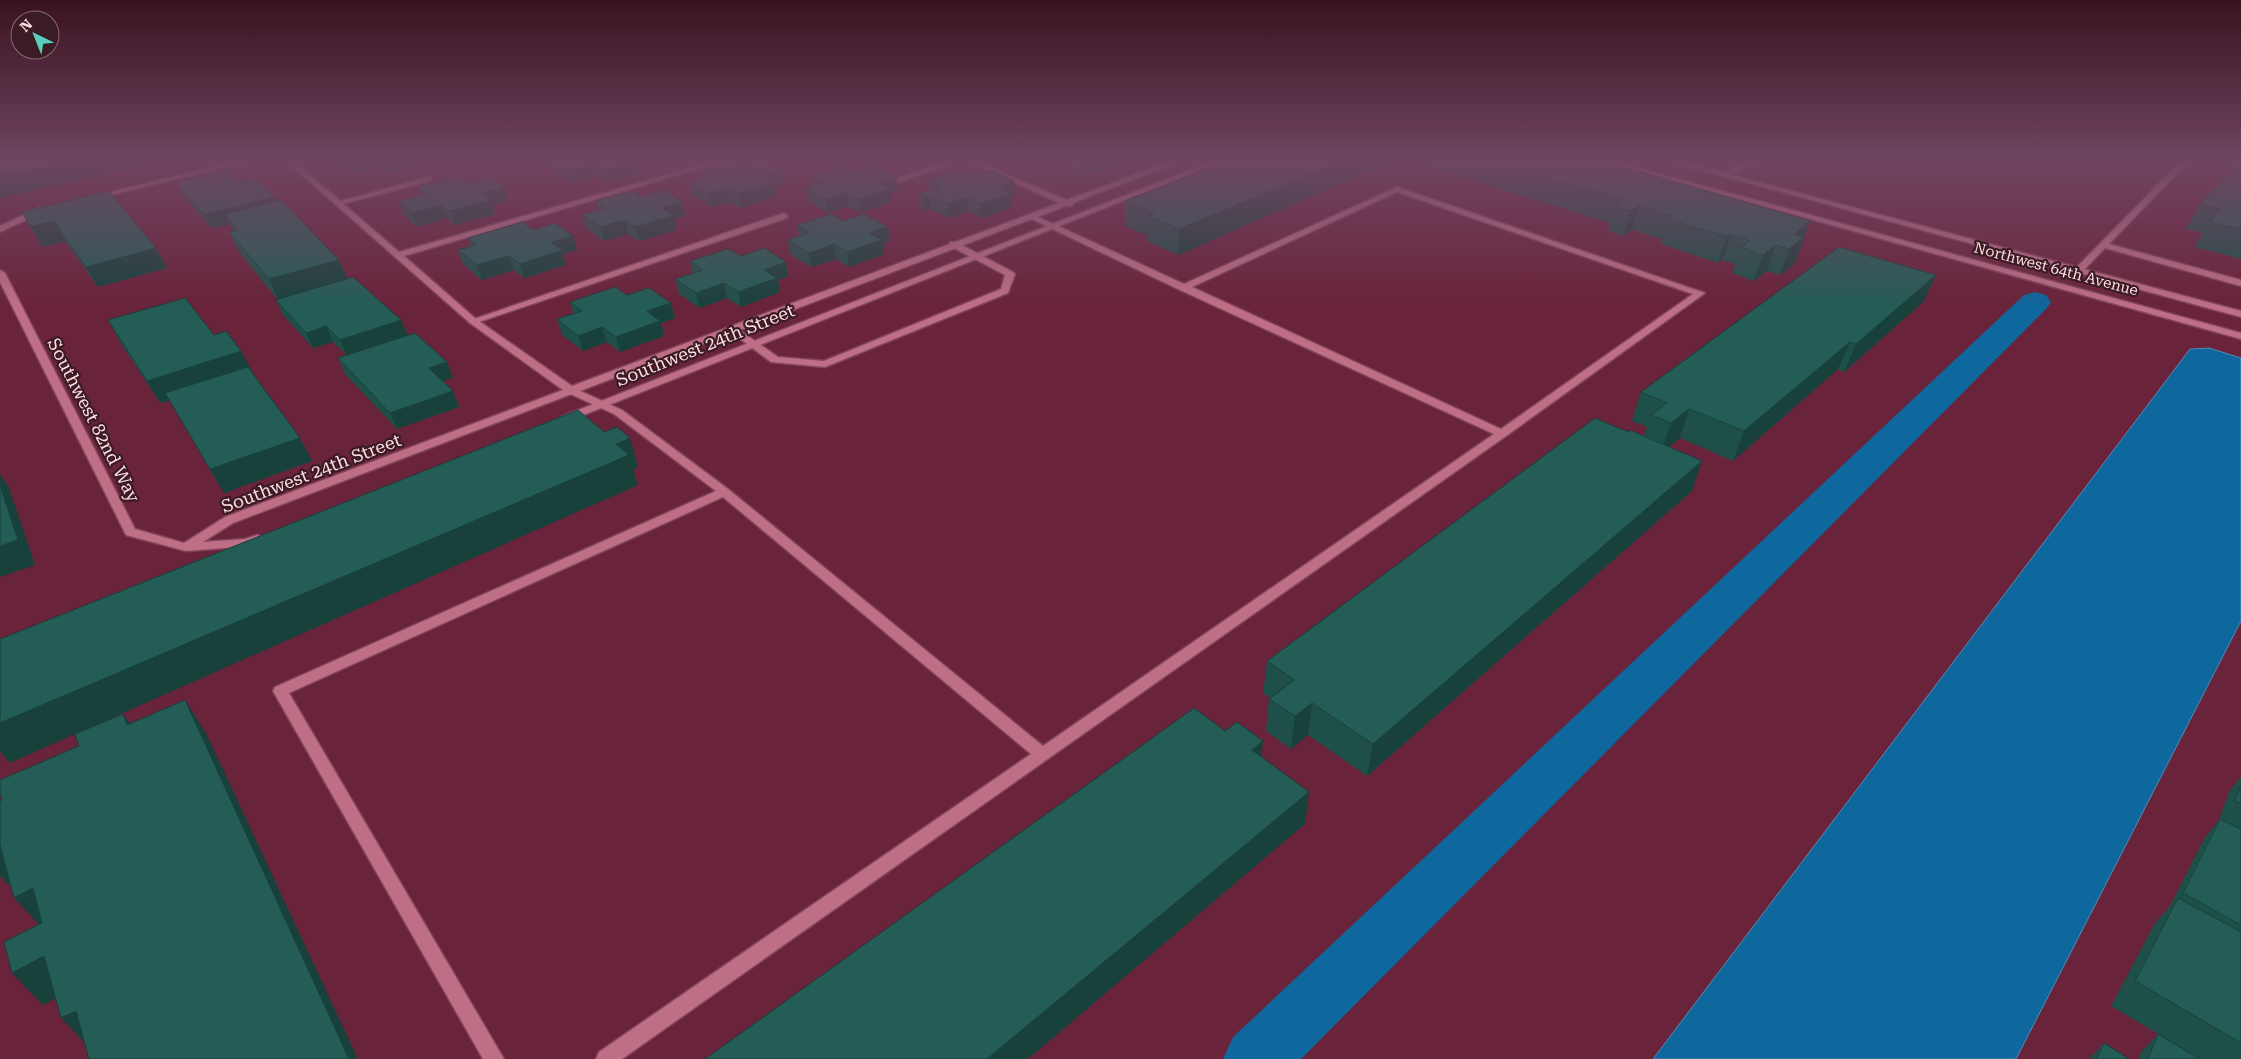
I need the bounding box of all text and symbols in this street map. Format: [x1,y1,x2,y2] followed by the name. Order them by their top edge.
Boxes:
[10,10,60,60] north arrow
[17,16,36,35] text: N
[1972,238,2140,300] street label: Northwest 64th Avenue
[613,299,798,390] street label: Southwest 24th Street
[43,334,145,506] street label: Southwest 82nd Way
[218,429,404,517] street label: Southwest 24th Street

